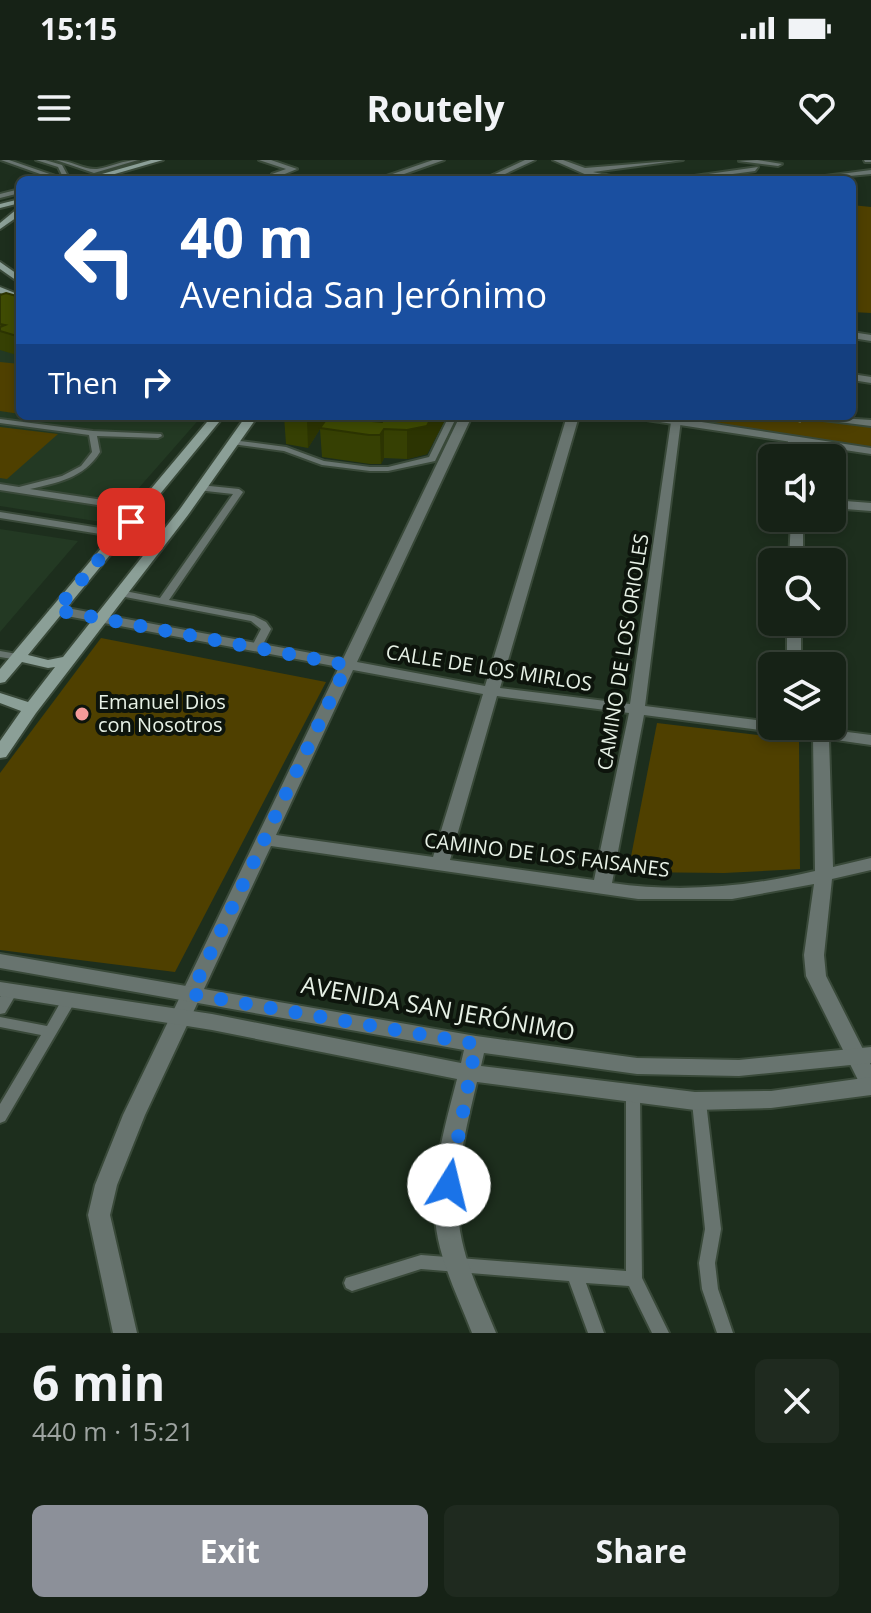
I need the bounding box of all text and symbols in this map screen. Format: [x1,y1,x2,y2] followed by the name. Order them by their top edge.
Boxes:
[40,8,117,49] text: 15:15
[366,84,505,133] text: Routely
[32,86,76,130] icon: menu
[795,86,839,130] icon: heart
[180,198,314,274] text: 40 m
[48,208,152,312] icon: left
[180,270,547,319] text: Avenida San Jerónimo
[134,360,178,404] icon: right
[48,362,118,403] text: Then
[758,444,846,740] map controls
[758,444,846,532] button: sound
[97,488,165,556] pin
[109,500,153,544] icon: arrive
[590,532,655,772] street label: CAMINO DE LOS ORIOLES
[758,548,846,636] button: search
[384,638,594,697] street label: CALLE DE LOS MIRLOS
[758,652,846,740] button: layers
[98,688,226,738] place label: Emanuel Dios con Nosotros
[73,705,91,723] marker: Emanuel Dios con Nosotros
[423,826,671,883] street label: CAMINO DE LOS FAISANES
[299,967,578,1048] street label: AVENIDA SAN JERÓNIMO
[407,1143,491,1227] position arrow
[32,1350,165,1415] text: 6 min
[755,1359,839,1443] button: close
[32,1413,194,1449] text: 440 m · 15:21
[32,1505,428,1597] button: Exit
[444,1505,839,1597] button: Share

